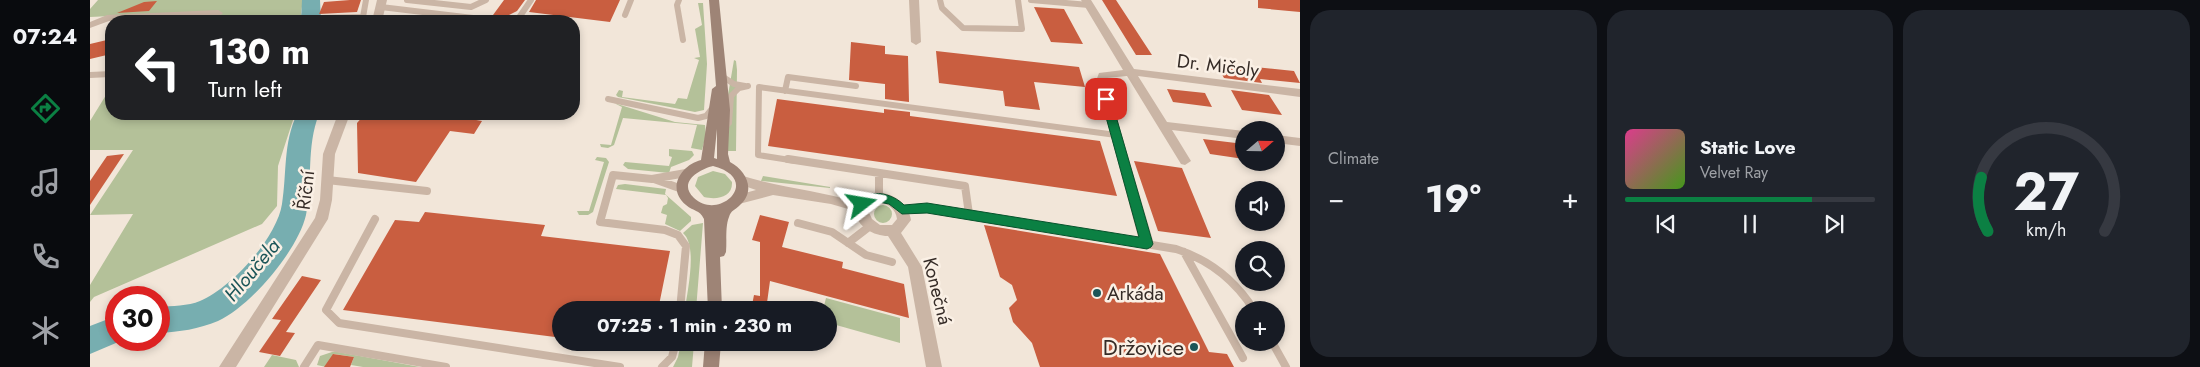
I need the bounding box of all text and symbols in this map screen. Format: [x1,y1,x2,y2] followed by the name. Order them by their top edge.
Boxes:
[13,20,77,52] text: 07:24
[208,27,310,77] text: 130 m
[125,35,190,100] icon: left
[1175,47,1261,84] street label: Dr. Mičoly
[208,73,282,105] text: Turn left
[1085,78,1127,120] pin
[1092,85,1120,113] icon: arrive
[28,91,63,126] icon: directions
[1235,121,1285,171] north arrow
[1235,121,1285,351] map controls
[1700,134,1796,161] text: Static Love
[1328,147,1379,170] text: Climate
[2014,154,2080,230] text: 27
[1700,161,1768,184] text: Velvet Ray
[28,165,63,200] icon: music
[290,168,321,211] street label: Říční
[1425,171,1481,226] text: 19°
[835,177,887,229] position arrow
[1328,178,1345,219] text: −
[1561,178,1579,219] text: +
[1235,181,1285,231] button: sound
[1652,210,1680,238] icon: previous
[1736,210,1764,238] icon: pause
[1820,210,1848,238] icon: next
[2026,217,2067,243] text: km/h
[218,233,287,308] water label: Hloučela
[28,239,63,274] icon: phone
[1235,241,1285,291] button: search
[916,255,959,328] street label: Konečná
[1107,280,1164,307] place label: Arkáda
[105,286,170,351] speed limit sign: 30
[1091,287,1103,299] marker: Arkáda
[1235,301,1285,351] button: +
[597,312,792,339] text: 07:25 · 1 min · 230 m
[28,313,63,348] icon: climate
[1103,331,1184,363] place label: Držovice
[1188,341,1200,353] marker: Držovice

